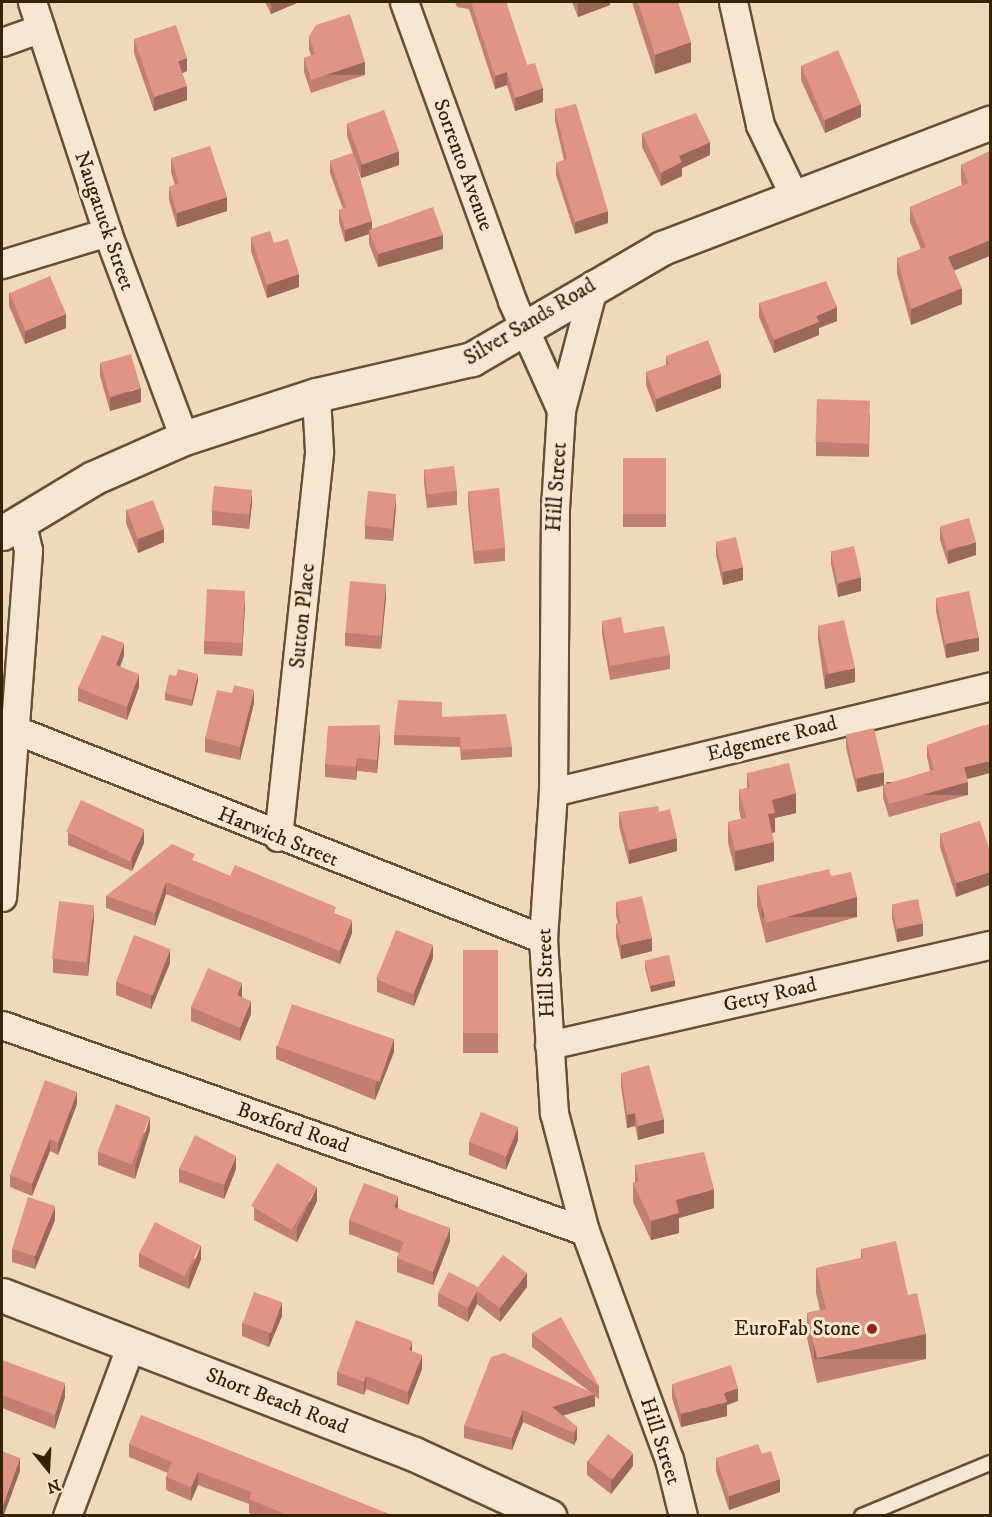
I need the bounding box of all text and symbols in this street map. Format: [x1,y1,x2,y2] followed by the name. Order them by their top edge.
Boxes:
[428,96,498,234] street label: Sorrento Avenue
[68,148,140,294] street label: Naugatuck Street
[460,273,600,371] street label: Silver Sands Road
[541,441,573,533] street label: Hill Street
[285,562,321,670] street label: Sutton Place
[704,711,840,767] street label: Edgemere Road
[214,801,342,873] street label: Harwich Street
[532,928,560,1018] street label: Hill Street
[721,972,819,1018] street label: Getty Road
[234,1097,352,1159] street label: Boxford Road
[734,1316,860,1342] place label: EuroFab Stone
[865,1322,879,1336] marker: EuroFab Stone
[202,1362,352,1440] street label: Short Beach Road
[634,1394,686,1488] street label: Hill Street
[18,1439,78,1499] north arrow
[44,1475,63,1498] text: N

